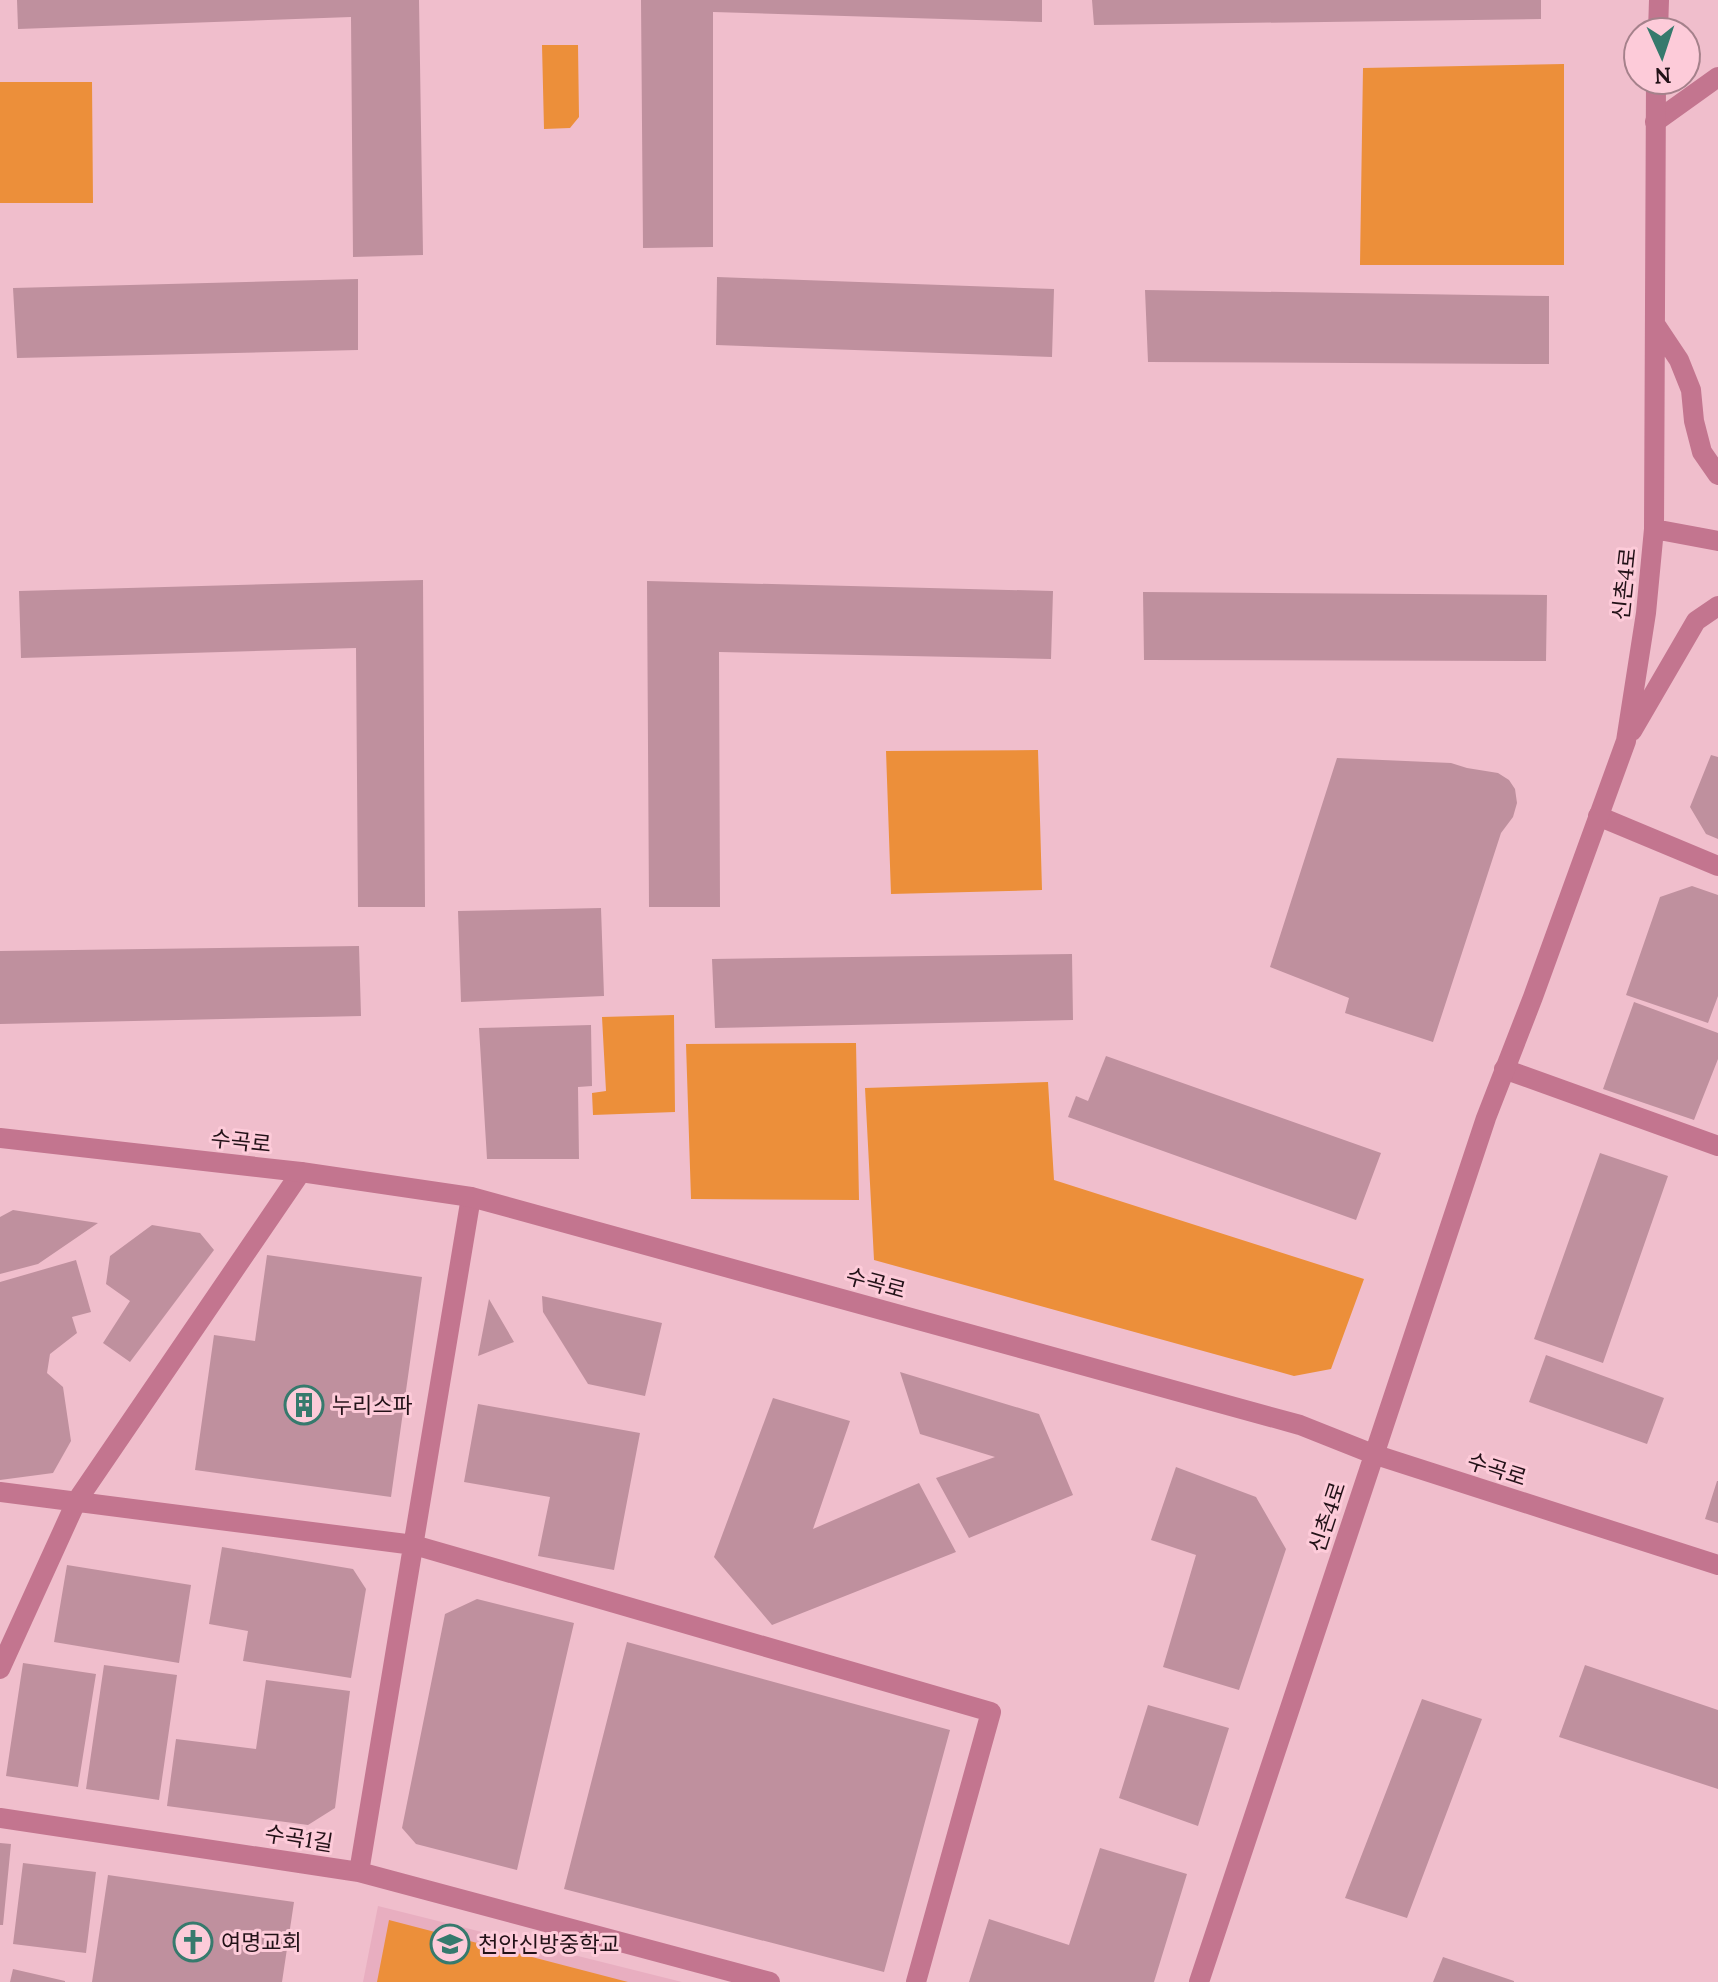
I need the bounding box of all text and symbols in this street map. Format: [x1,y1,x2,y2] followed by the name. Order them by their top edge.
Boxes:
[1622,16,1702,96] north arrow
[1654,62,1672,90] text: N
[1606,546,1642,622] street label: 신촌4로
[209,1124,273,1158] street label: 수곡로
[843,1262,909,1304] street label: 수곡로
[283,1384,325,1426] building icon: 누리스파
[332,1391,413,1419] place label: 누리스파
[1464,1446,1530,1492] street label: 수곡로
[1302,1478,1352,1556] street label: 신촌4로
[263,1819,335,1857] street label: 수곡1길
[172,1921,214,1963] church icon: 여명교회
[429,1923,471,1965] school or university icon: 천안신방중학교
[221,1928,302,1956] place label: 여명교회
[478,1930,620,1958] place label: 천안신방중학교

